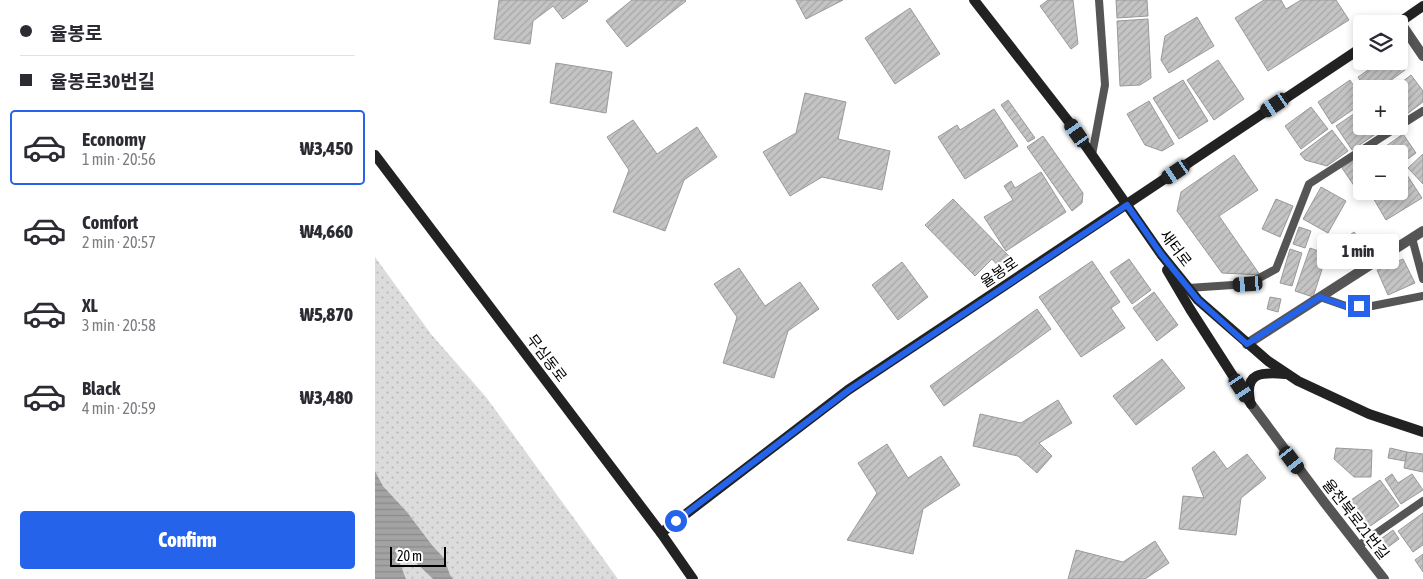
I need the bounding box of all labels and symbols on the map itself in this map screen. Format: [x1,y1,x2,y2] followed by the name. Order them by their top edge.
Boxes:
[1258,90,1291,120] car
[1062,116,1091,150] car
[1159,157,1192,187] car
[1157,226,1195,270] street label: 새터로
[1318,234,1400,268] callout: 1 min
[977,253,1021,291] street label: 율봉로
[1232,275,1263,293] car
[1348,295,1370,317] route end
[524,331,570,385] street label: 무심동로
[1226,371,1255,405] car
[1276,444,1307,476] car
[1319,476,1393,562] street label: 율천북로21번길
[665,510,687,532] route start
[390,544,446,567] scale bar

